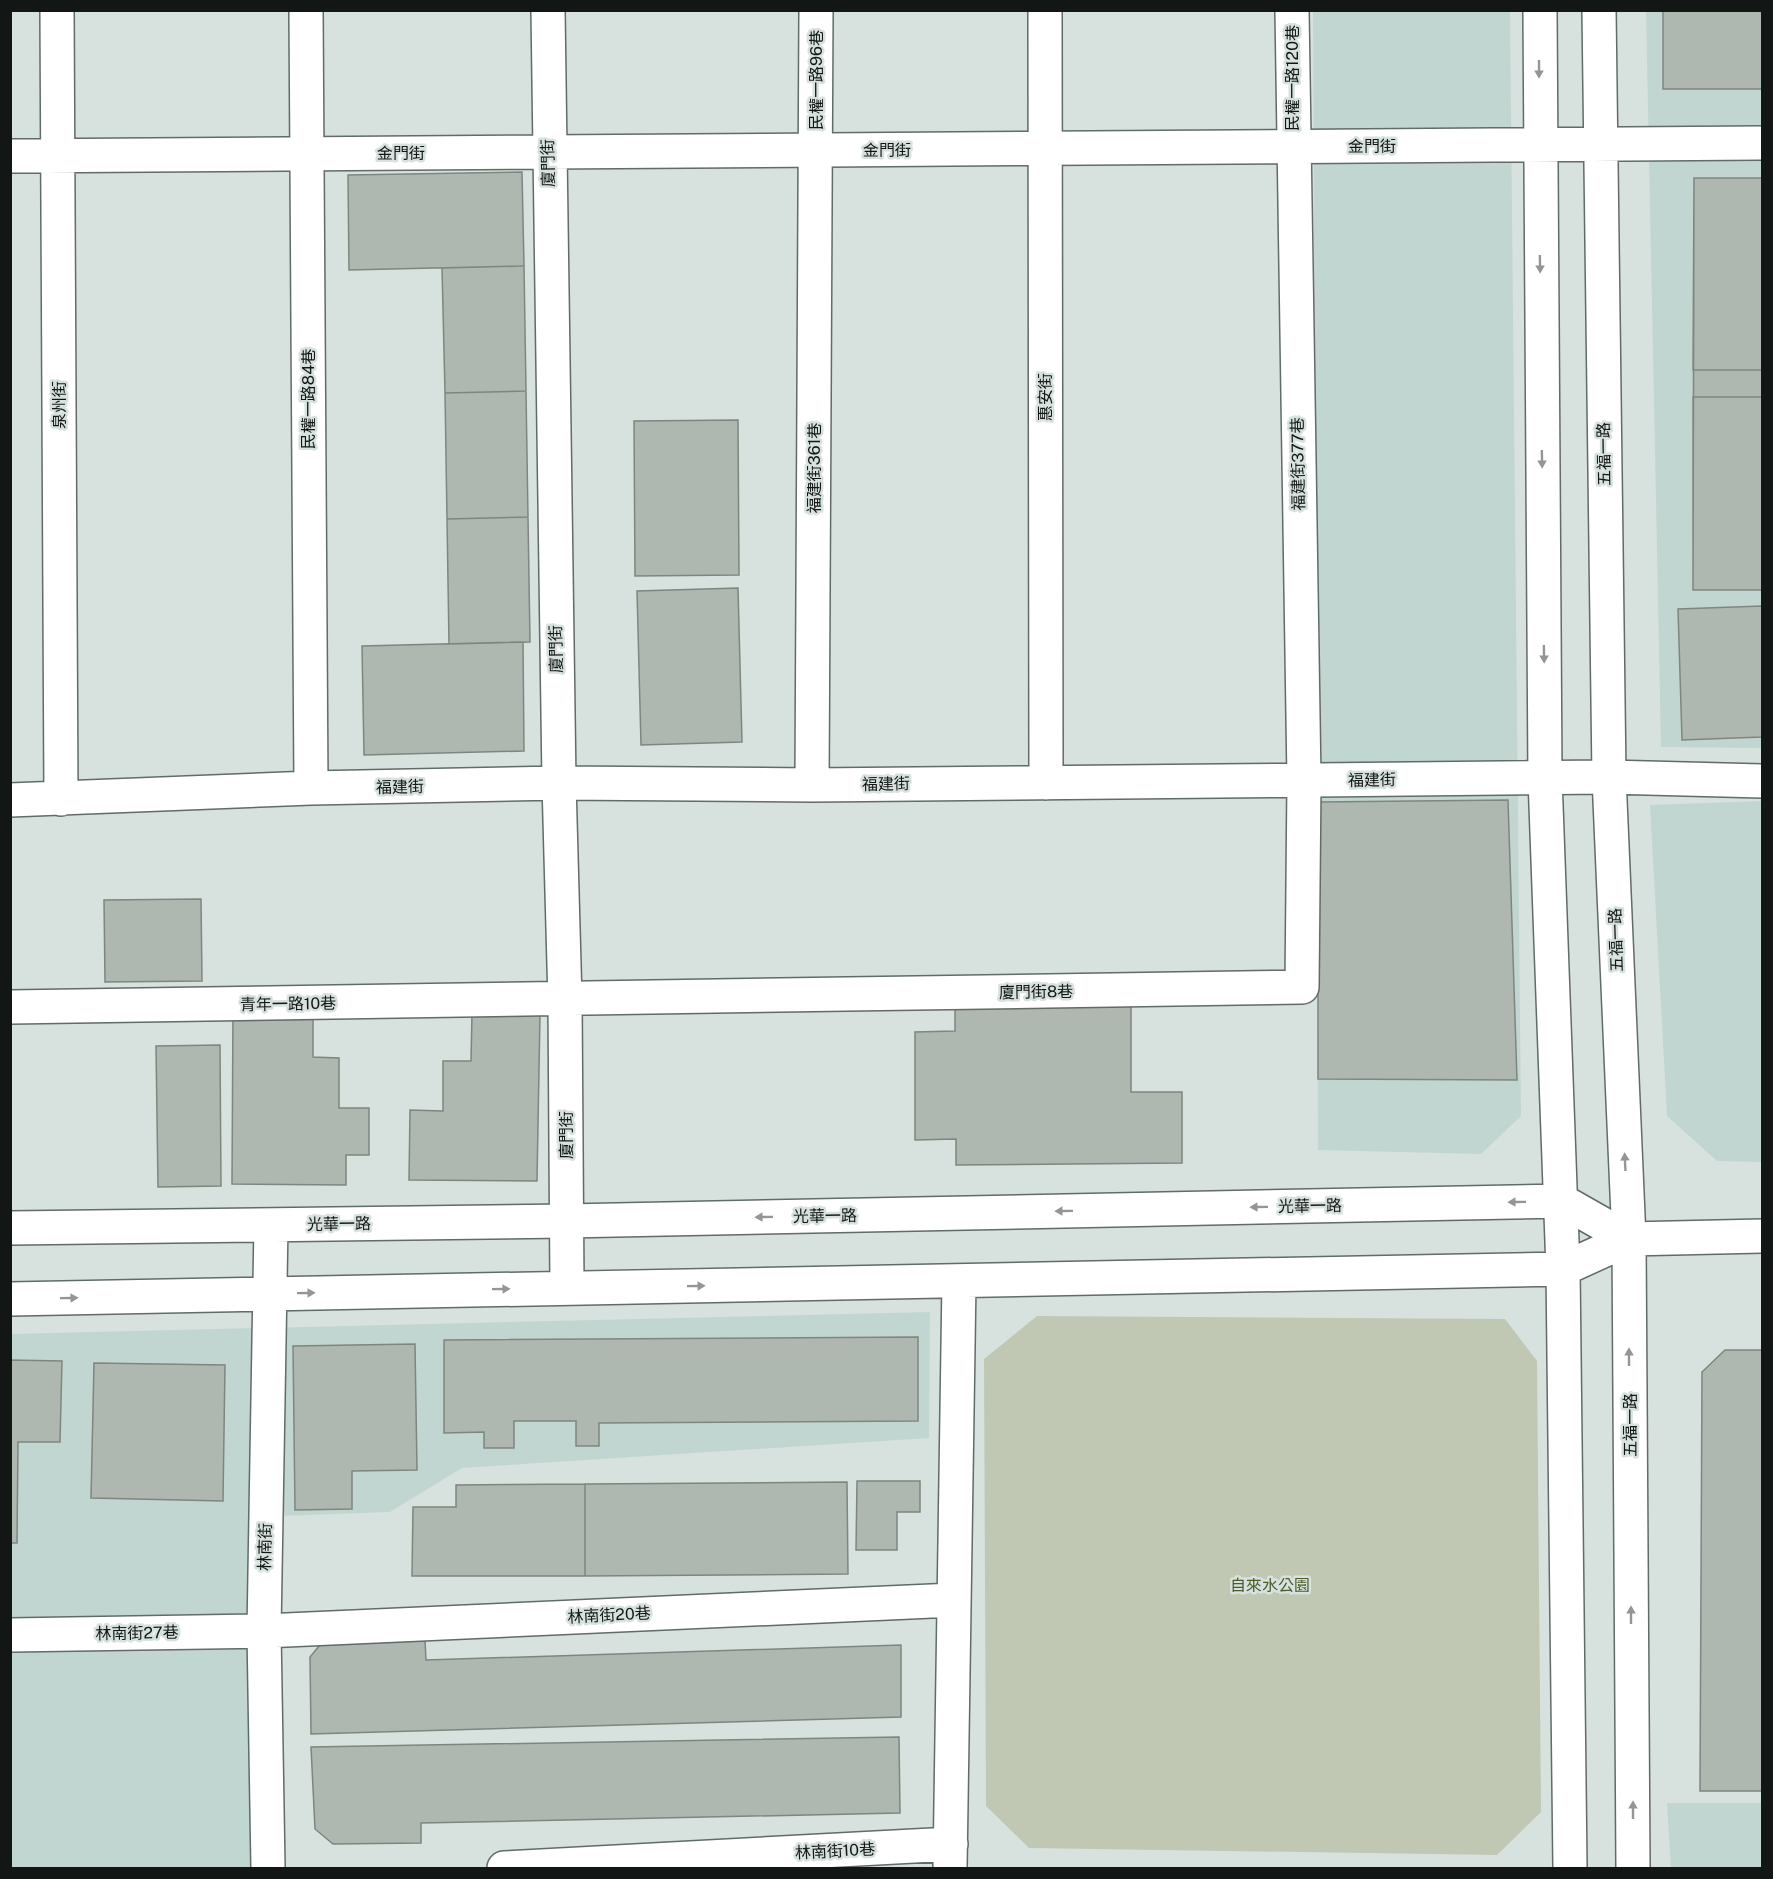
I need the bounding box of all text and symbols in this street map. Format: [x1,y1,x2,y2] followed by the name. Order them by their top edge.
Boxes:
[1283,25,1302,131] street label: 民權一路120巷
[807,30,826,130] street label: 民權一路96巷
[1534,59,1544,78] one-way arrow
[1348,137,1396,156] street label: 金門街
[538,139,558,187] street label: 廈門街
[863,141,911,160] street label: 金門街
[377,144,425,163] street label: 金門街
[1535,254,1545,273] one-way arrow
[299,349,318,449] street label: 民權一路84巷
[1036,373,1055,421] street label: 惠安街
[50,381,69,429] street label: 泉州街
[1288,417,1308,511] street label: 福建街377巷
[1594,422,1614,486] street label: 五福一路
[805,423,824,513] street label: 福建街361巷
[1537,449,1547,468] one-way arrow
[546,625,566,673] street label: 廈門街
[1539,644,1549,663] one-way arrow
[1348,770,1396,790] street label: 福建街
[862,774,910,794] street label: 福建街
[376,777,424,797] street label: 福建街
[1605,908,1627,972] street label: 五福一路
[999,982,1073,1002] street label: 廈門街8巷
[240,994,336,1014] street label: 青年一路10巷
[557,1111,576,1159] street label: 廈門街
[1621,1153,1630,1172] one-way arrow
[1278,1196,1342,1216] street label: 光華一路
[1508,1197,1527,1207] one-way arrow
[1250,1202,1269,1212] one-way arrow
[793,1206,857,1226] street label: 光華一路
[1055,1206,1074,1216] one-way arrow
[755,1212,774,1222] one-way arrow
[307,1214,371,1234] street label: 光華一路
[686,1281,705,1290] one-way arrow
[491,1285,510,1294] one-way arrow
[296,1288,315,1298] one-way arrow
[59,1293,78,1303] one-way arrow
[1625,1348,1634,1367] one-way arrow
[1621,1393,1640,1457] street label: 五福一路
[255,1523,275,1571] street label: 林南街
[1230,1576,1310,1595] park label: 自來水公園
[567,1603,651,1627] street label: 林南街20巷
[1626,1606,1636,1625] one-way arrow
[95,1623,179,1643] street label: 林南街27巷
[1628,1801,1638,1820] one-way arrow
[794,1839,876,1863] street label: 林南街10巷

